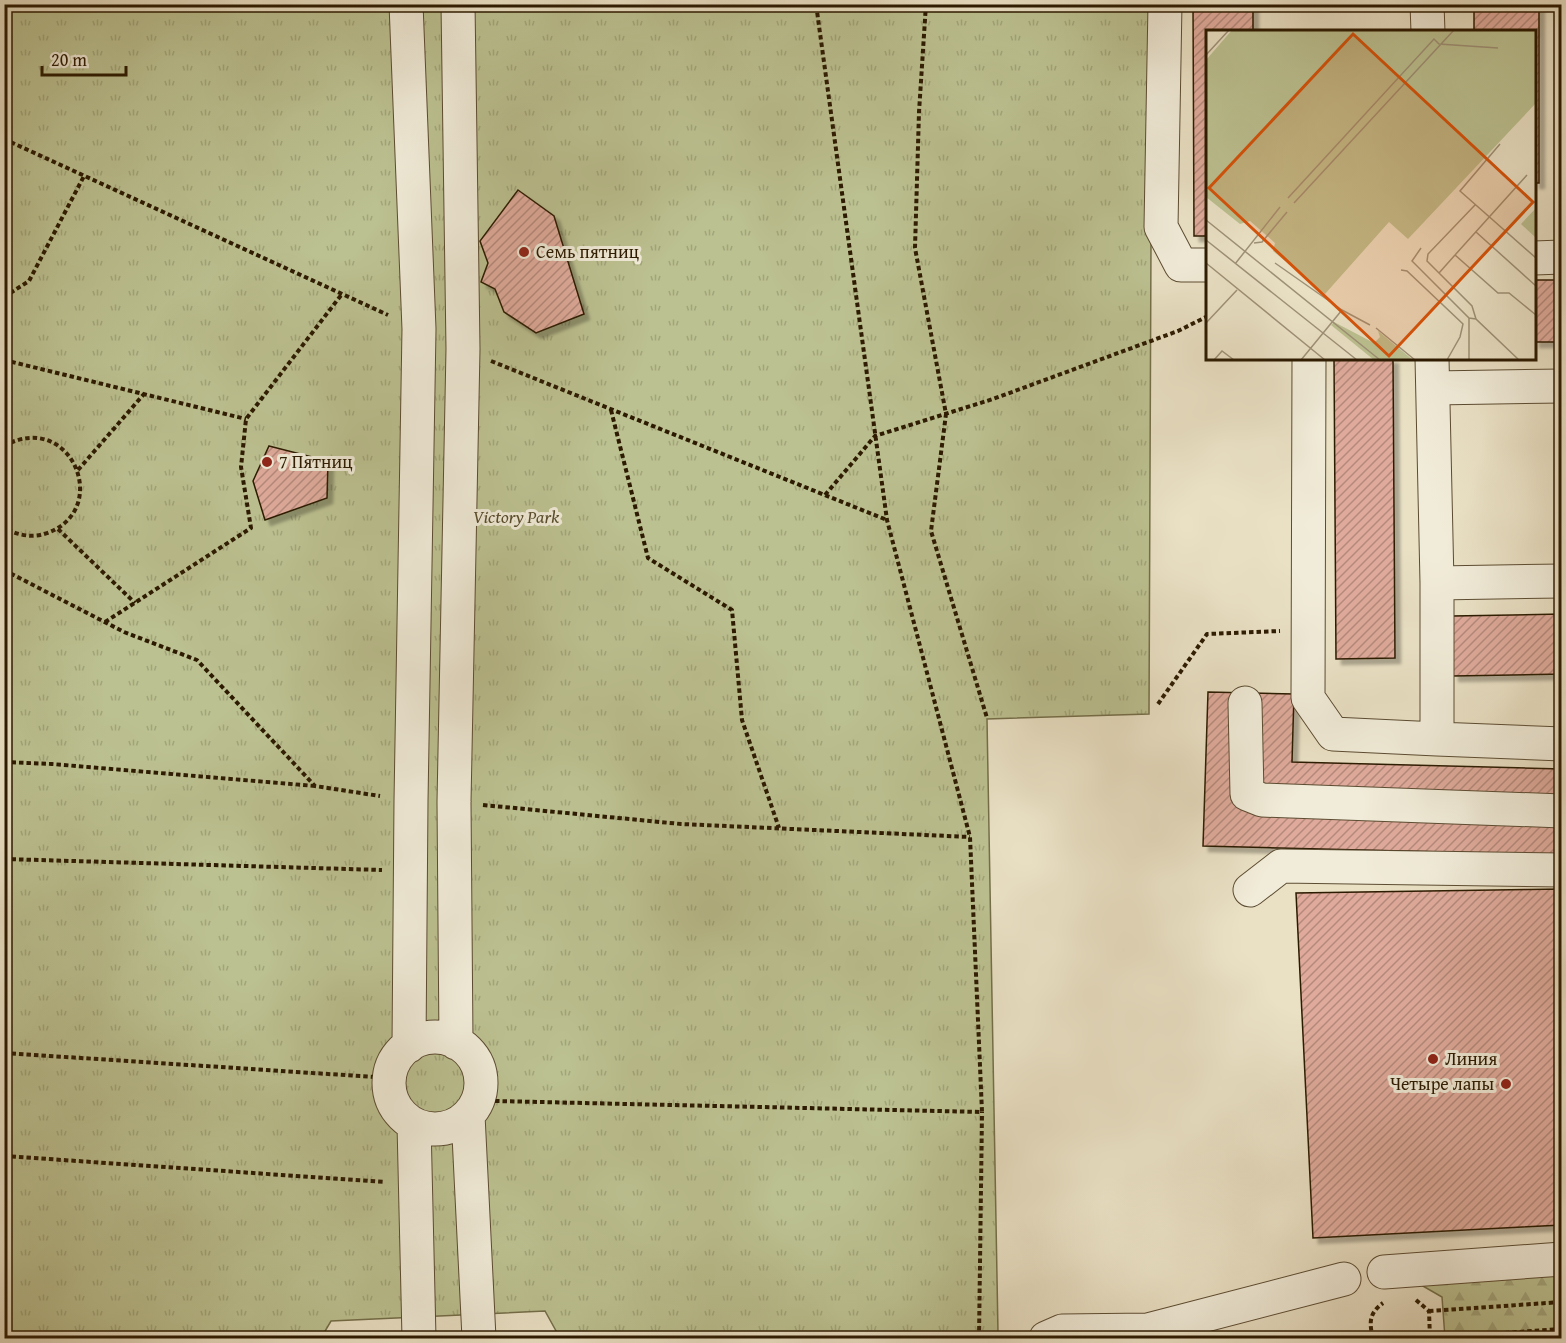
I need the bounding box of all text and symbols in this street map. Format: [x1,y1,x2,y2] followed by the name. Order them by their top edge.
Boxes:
[1206,30,1536,360] inset map
[42,39,126,77] scale bar
[51,46,87,73] text: 20 m
[536,238,639,265] place label: Семь пятниц
[517,245,531,259] marker: Семь пятниц
[279,448,352,475] place label: 7 Пятниц
[260,455,274,469] marker: 7 Пятниц
[473,503,560,530] park label: Victory Park
[1445,1045,1497,1072] place label: Линия
[1426,1052,1440,1066] marker: Линия
[1390,1070,1494,1097] place label: Четыре лапы
[1499,1077,1513,1091] marker: Четыре лапы

